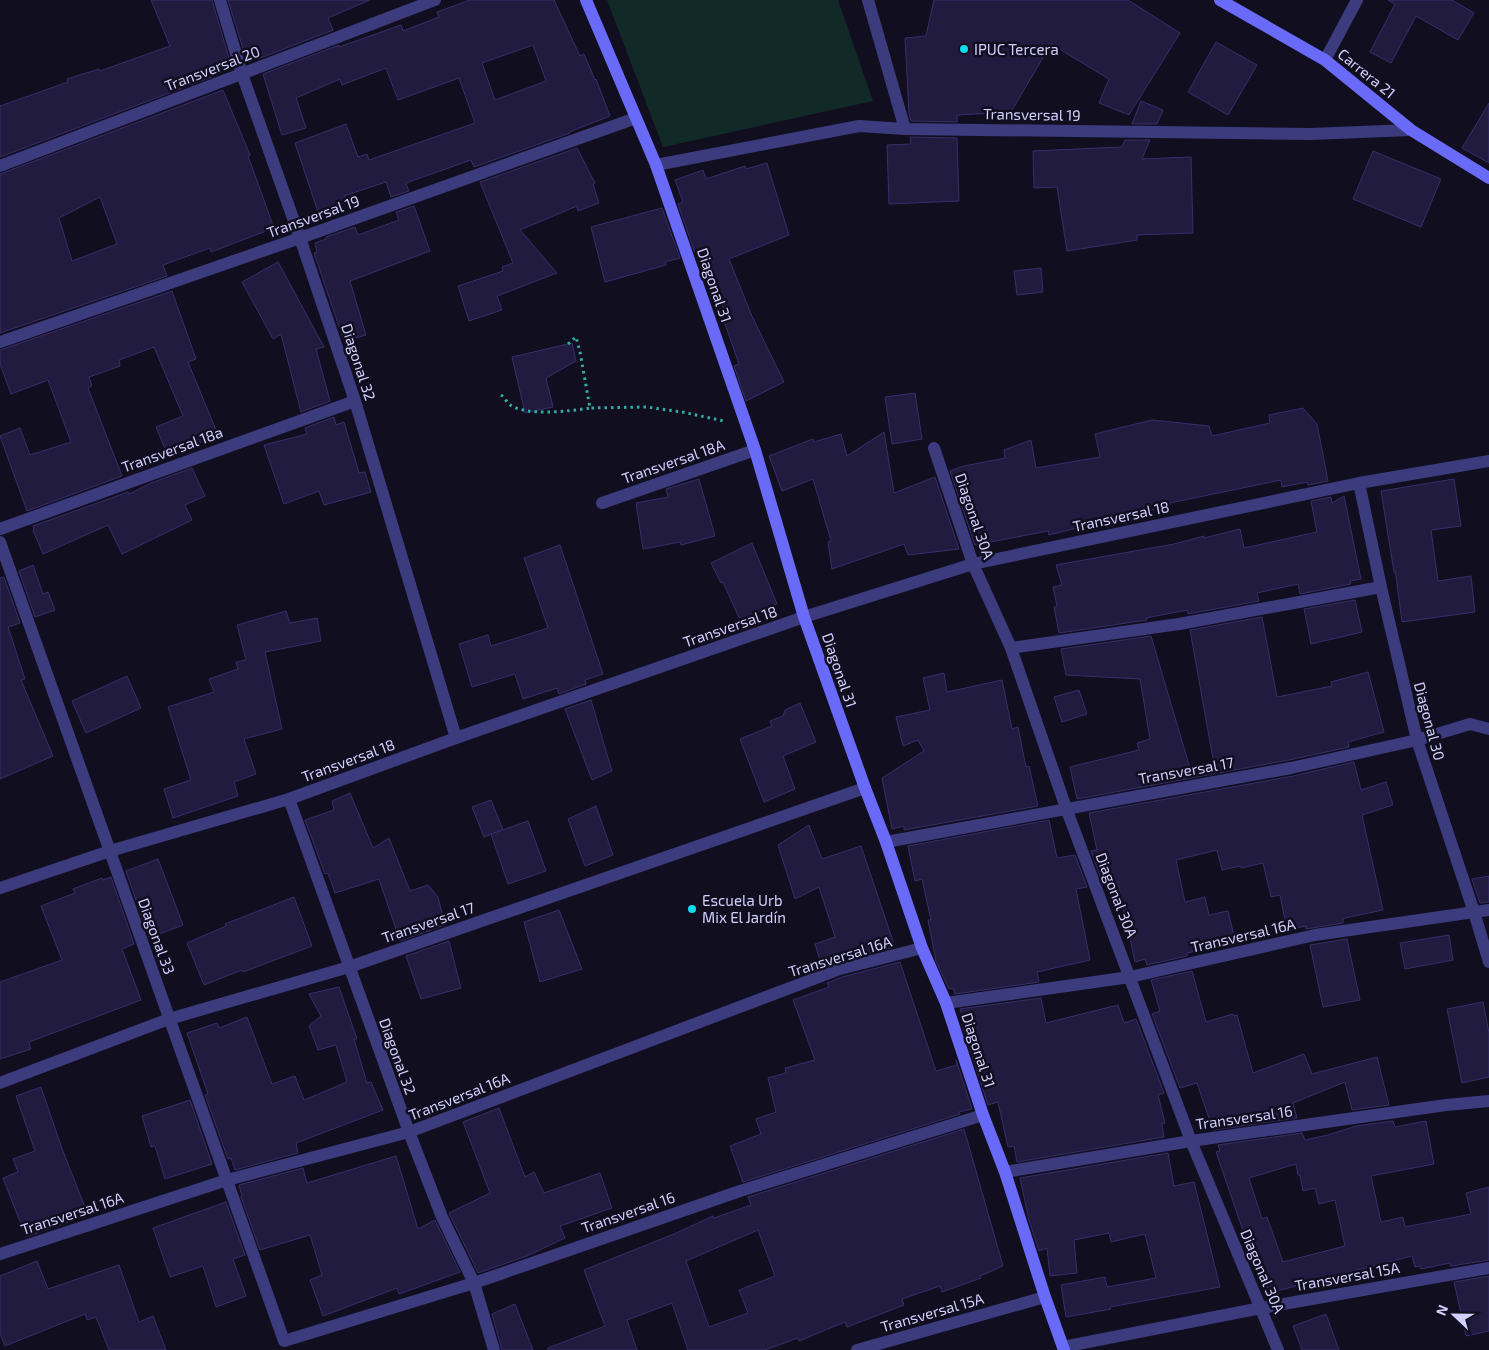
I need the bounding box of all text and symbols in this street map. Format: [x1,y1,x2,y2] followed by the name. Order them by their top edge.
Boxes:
[974,40,1059,58] place label: IPUC Tercera
[162,42,262,94] street label: Transversal 20
[958,43,970,55] marker: IPUC Tercera
[1335,44,1399,102] street label: Carrera 21
[983,104,1081,124] street label: Transversal 19
[264,191,362,241] street label: Transversal 19
[694,245,736,325] street label: Diagonal 31
[338,321,380,403] street label: Diagonal 32
[119,422,225,476] street label: Transversal 18a
[619,435,727,487] street label: Transversal 18A
[952,471,998,562] street label: Diagonal 30A
[1071,497,1171,535] street label: Transversal 18
[681,602,779,650] street label: Transversal 18
[819,630,861,710] street label: Diagonal 31
[1411,680,1449,762] street label: Diagonal 30
[299,735,397,785] street label: Transversal 18
[1137,753,1235,787] street label: Transversal 17
[1092,850,1142,941] street label: Diagonal 30A
[702,891,786,926] place label: Escuela Urb Mix El Jardín
[135,895,179,977] street label: Diagonal 33
[379,898,477,946] street label: Transversal 17
[686,903,698,915] marker: Escuela Urb Mix El Jardín
[1189,914,1298,956] street label: Transversal 16A
[786,932,894,980] street label: Transversal 16A
[958,1010,1000,1090] street label: Diagonal 31
[376,1015,420,1097] street label: Diagonal 32
[406,1068,513,1124] street label: Transversal 16A
[1194,1101,1294,1133] street label: Transversal 16
[18,1188,126,1238] street label: Transversal 16A
[579,1188,677,1236] street label: Transversal 16
[1237,1226,1289,1316] street label: Diagonal 30A
[1293,1258,1402,1294] street label: Transversal 15A
[878,1289,986,1335] street label: Transversal 15A
[1429,1290,1479,1340] north arrow
[1432,1302,1451,1318] text: N

